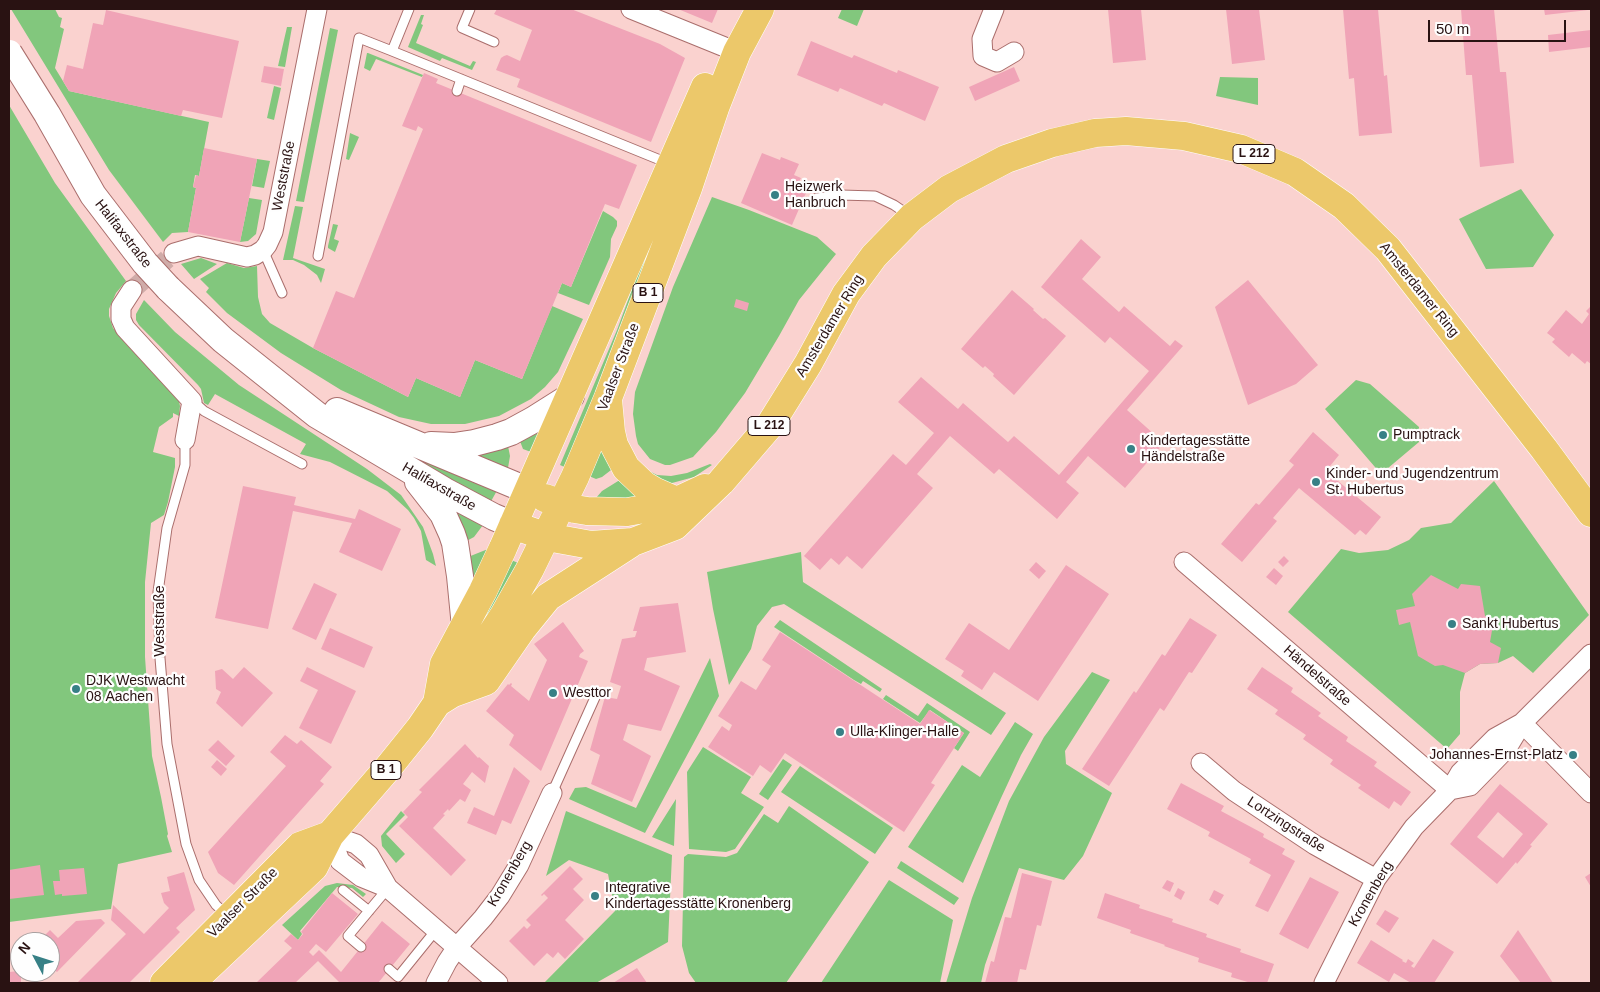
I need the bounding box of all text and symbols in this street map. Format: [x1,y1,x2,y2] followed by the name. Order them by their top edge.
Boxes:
[1430,10,1568,42] scale bar
[1436,20,1469,37] text: 50 m
[269,139,299,213] street label: Weststraße
[1233,144,1275,164] road number: L 212
[785,179,846,212] place label: Heizwerk Hanbruch
[769,189,781,201] marker: Heizwerk Hanbruch
[91,196,155,272] street label: Halifaxstraße
[1376,239,1462,341] street label: Amsterdamer Ring
[793,272,867,380] street label: Amsterdamer Ring
[633,284,663,302] road number: B 1
[595,321,643,413] street label: Vaalser Straße
[748,416,790,436] road number: L 212
[1393,427,1460,443] place label: Pumptrack
[1377,429,1389,441] marker: Pumptrack
[1141,433,1250,466] place label: Kindertagesstätte Händelstraße
[1125,443,1137,455] marker: Kindertagesstätte Händelstraße
[399,459,479,515] street label: Halifaxstraße
[1326,466,1499,498] place label: Kinder- und Jugendzentrum St. Hubertus
[1310,476,1322,488] marker: Kinder- und Jugendzentrum St. Hubertus
[152,585,168,657] street label: Weststraße
[1462,616,1558,632] place label: Sankt Hubertus
[1446,618,1458,630] marker: Sankt Hubertus
[1280,642,1354,710] street label: Händelstraße
[86,673,185,706] place label: DJK Westwacht 08 Aachen
[70,683,82,695] marker: DJK Westwacht 08 Aachen
[563,685,611,701] place label: Westtor
[547,687,559,699] marker: Westtor
[850,724,959,740] place label: Ulla-Klinger-Halle
[834,726,846,738] marker: Ulla-Klinger-Halle
[1429,747,1563,763] place label: Johannes-Ernst-Platz
[1567,749,1579,761] marker: Johannes-Ernst-Platz
[371,760,401,780] road number: B 1
[1244,794,1328,856] street label: Lortzingstraße
[484,838,536,910] street label: Kronenberg
[1345,858,1397,930] street label: Kronenberg
[204,864,282,942] street label: Vaalser Straße
[605,880,791,912] place label: Integrative Kindertagesstätte Kronenberg
[589,890,601,902] marker: Integrative Kindertagesstätte Kronenberg
[10,932,60,982] north arrow
[15,939,34,957] text: N

